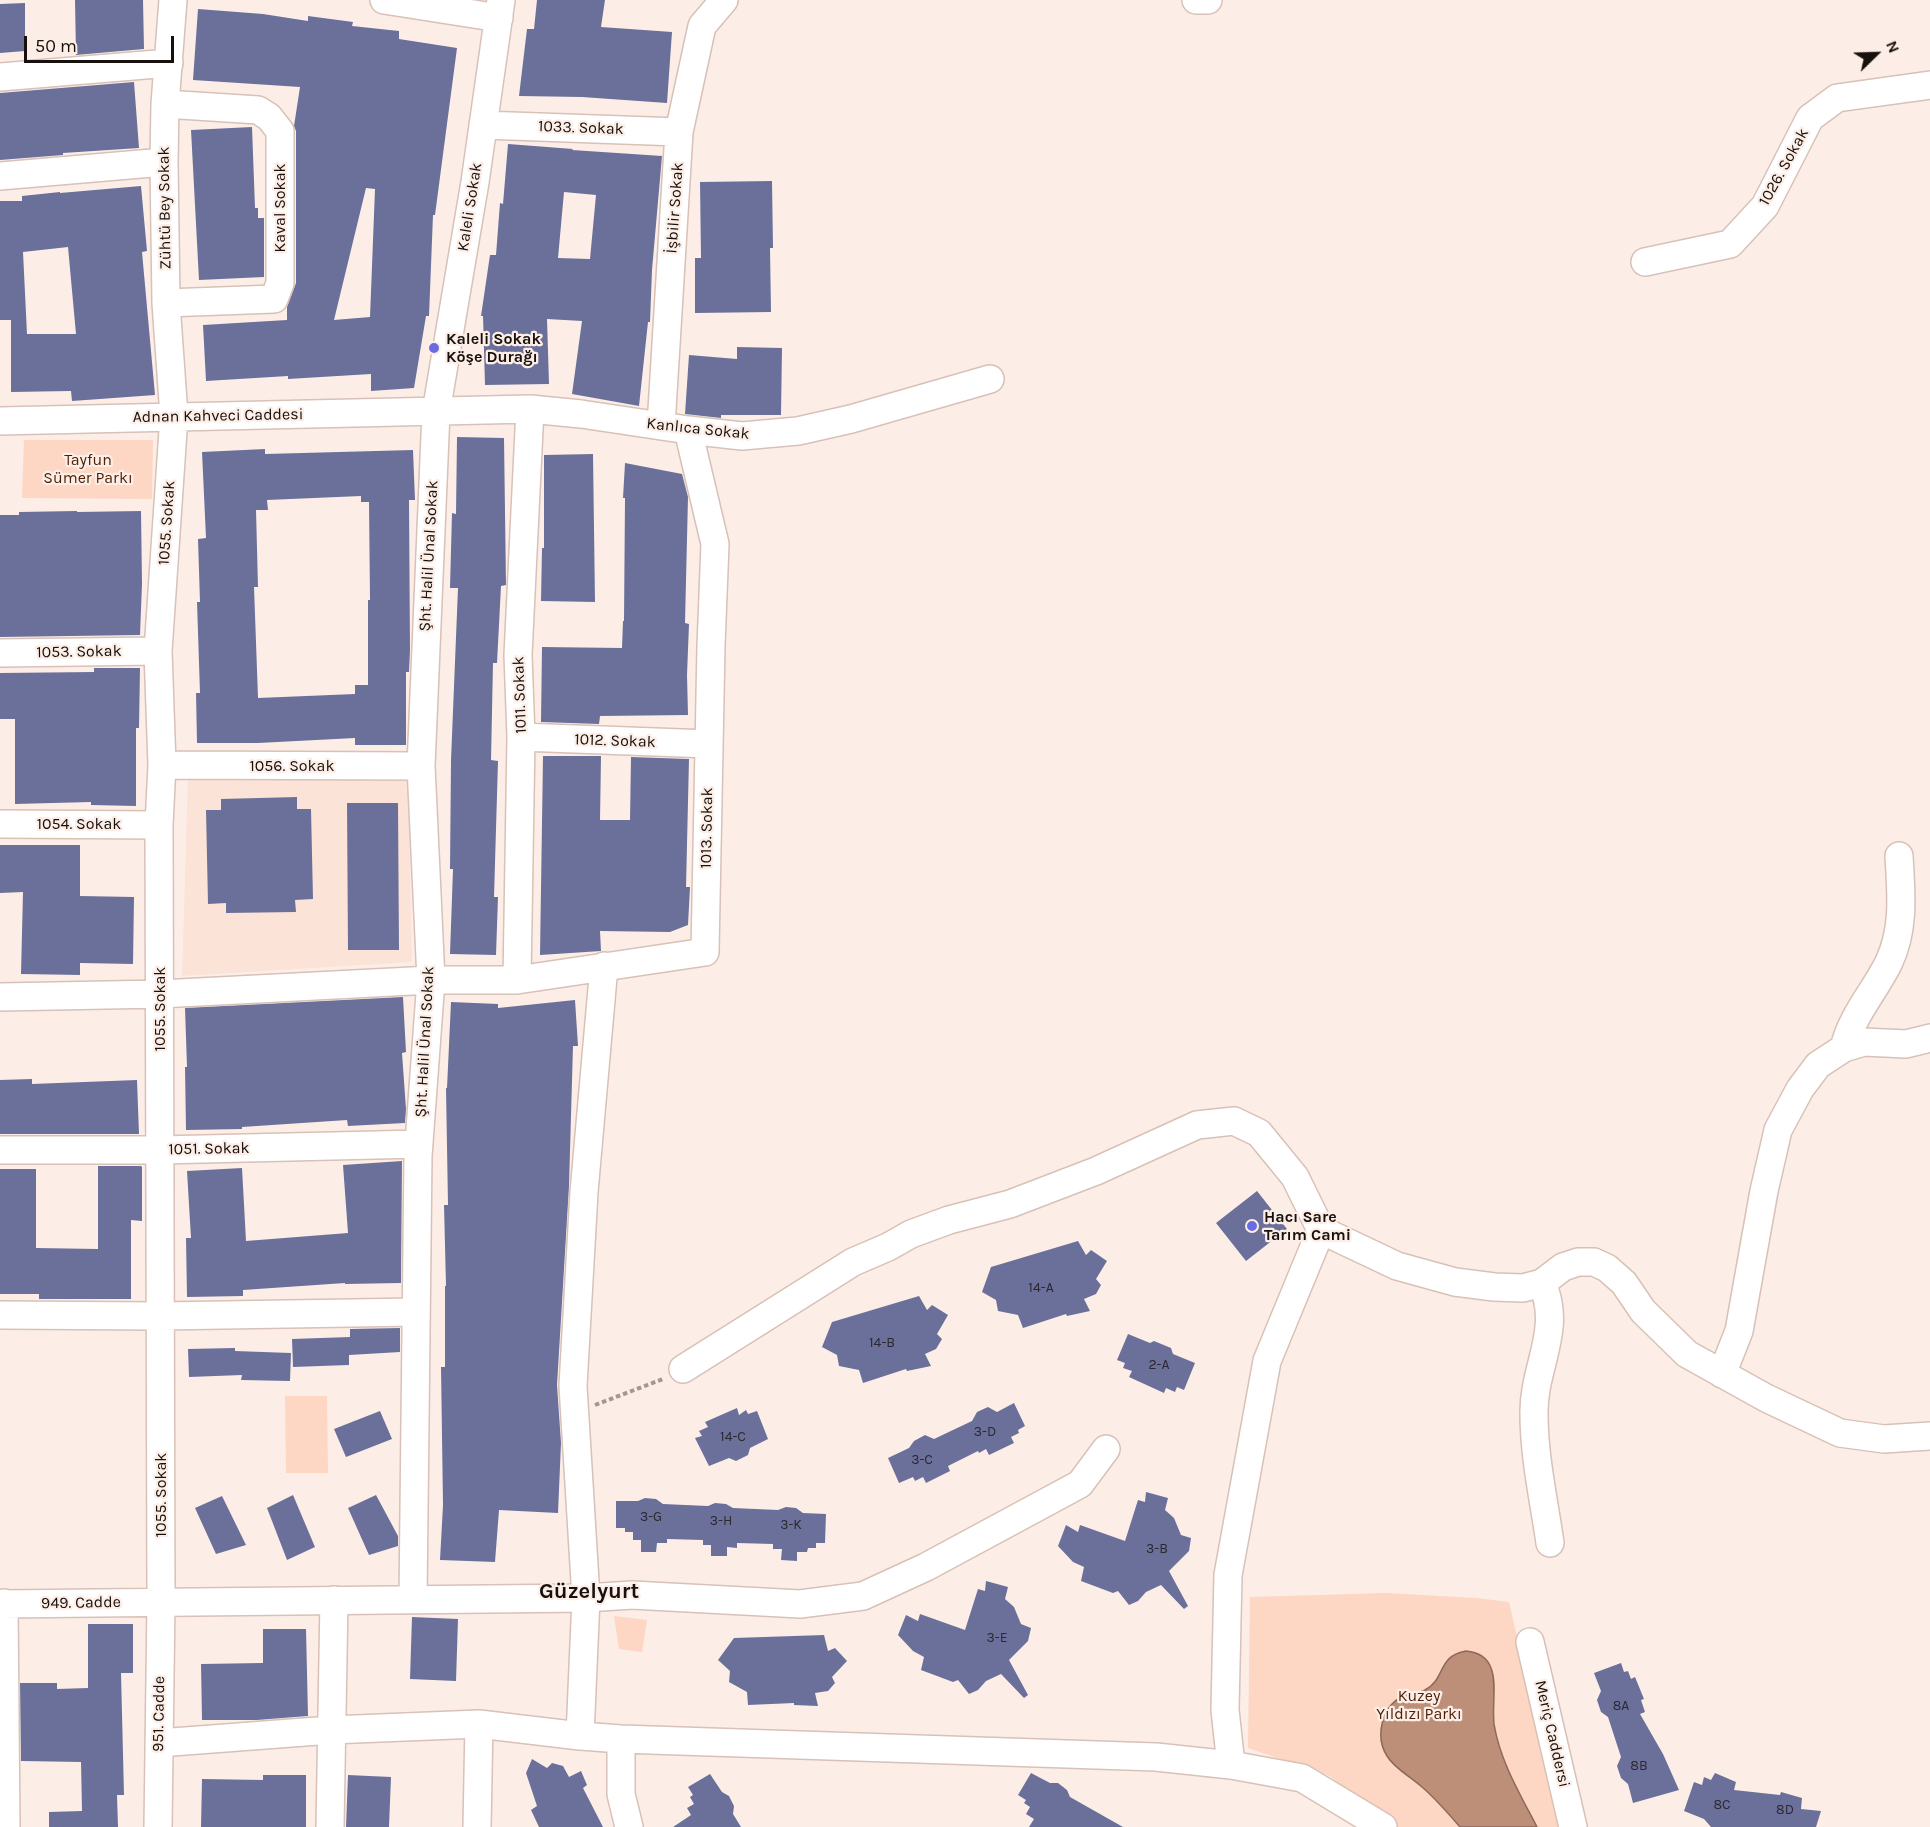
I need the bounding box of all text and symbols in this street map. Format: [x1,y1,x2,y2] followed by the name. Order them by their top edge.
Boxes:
[27,24,177,62] scale bar
[1846,24,1906,84] north arrow
[35,35,77,57] text: 50 m
[1882,38,1904,56] text: N
[538,117,624,139] street label: 1033. Sokak
[1755,125,1813,209] street label: 1026. Sokak
[154,146,176,270] street label: Zühtü Bey Sokak
[454,161,486,253] street label: Kaleli Sokak
[662,162,688,254] street label: İşbilir Sokak
[270,164,290,252] street label: Kaval Sokak
[446,329,541,367] place label: Kaleli Sokak Köşe Durağı
[427,341,441,355] marker: Kaleli Sokak Köşe Durağı
[132,405,304,427] street label: Adnan Kahveci Caddesi
[646,414,750,444] street label: Kanlıca Sokak
[43,450,133,488] park label: Tayfun Sümer Parkı
[154,480,180,566] street label: 1055. Sokak
[415,480,443,632] street label: Şht. Halil Ünal Sokak
[36,642,122,662] street label: 1053. Sokak
[509,656,531,734] street label: 1011. Sokak
[574,730,656,752] street label: 1012. Sokak
[250,756,334,776] street label: 1056. Sokak
[697,787,717,869] street label: 1013. Sokak
[37,814,121,834] street label: 1054. Sokak
[411,966,439,1118] street label: Şht. Halil Ünal Sokak
[150,967,170,1051] street label: 1055. Sokak
[168,1139,250,1159] street label: 1051. Sokak
[1264,1207,1351,1245] place label: Hacı Sare Tarım Cami
[1245,1219,1259,1233] marker: Hacı Sare Tarım Cami
[1028,1280,1054,1296] house number: 14-A
[869,1335,895,1351] house number: 14-B
[1148,1357,1170,1373] house number: 2-A
[974,1424,996,1440] house number: 3-D
[720,1429,746,1445] house number: 14-C
[911,1452,933,1468] house number: 3-C
[151,1453,171,1537] street label: 1055. Sokak
[640,1509,662,1525] house number: 3-G
[710,1513,732,1529] house number: 3-H
[780,1517,802,1533] house number: 3-K
[1146,1541,1168,1557] house number: 3-B
[539,1579,639,1605] district label: Güzelyurt
[41,1593,121,1613] street label: 949. Cadde
[986,1630,1008,1646] house number: 3-E
[149,1676,169,1752] street label: 951. Cadde
[1530,1679,1574,1789] street label: Meriç Caddersi
[1376,1686,1462,1724] park label: Kuzey Yıldızı Parkı
[1613,1698,1629,1714] house number: 8A
[1630,1758,1648,1774] house number: 8B
[1713,1797,1731,1813] house number: 8C
[1776,1802,1794,1818] house number: 8D

